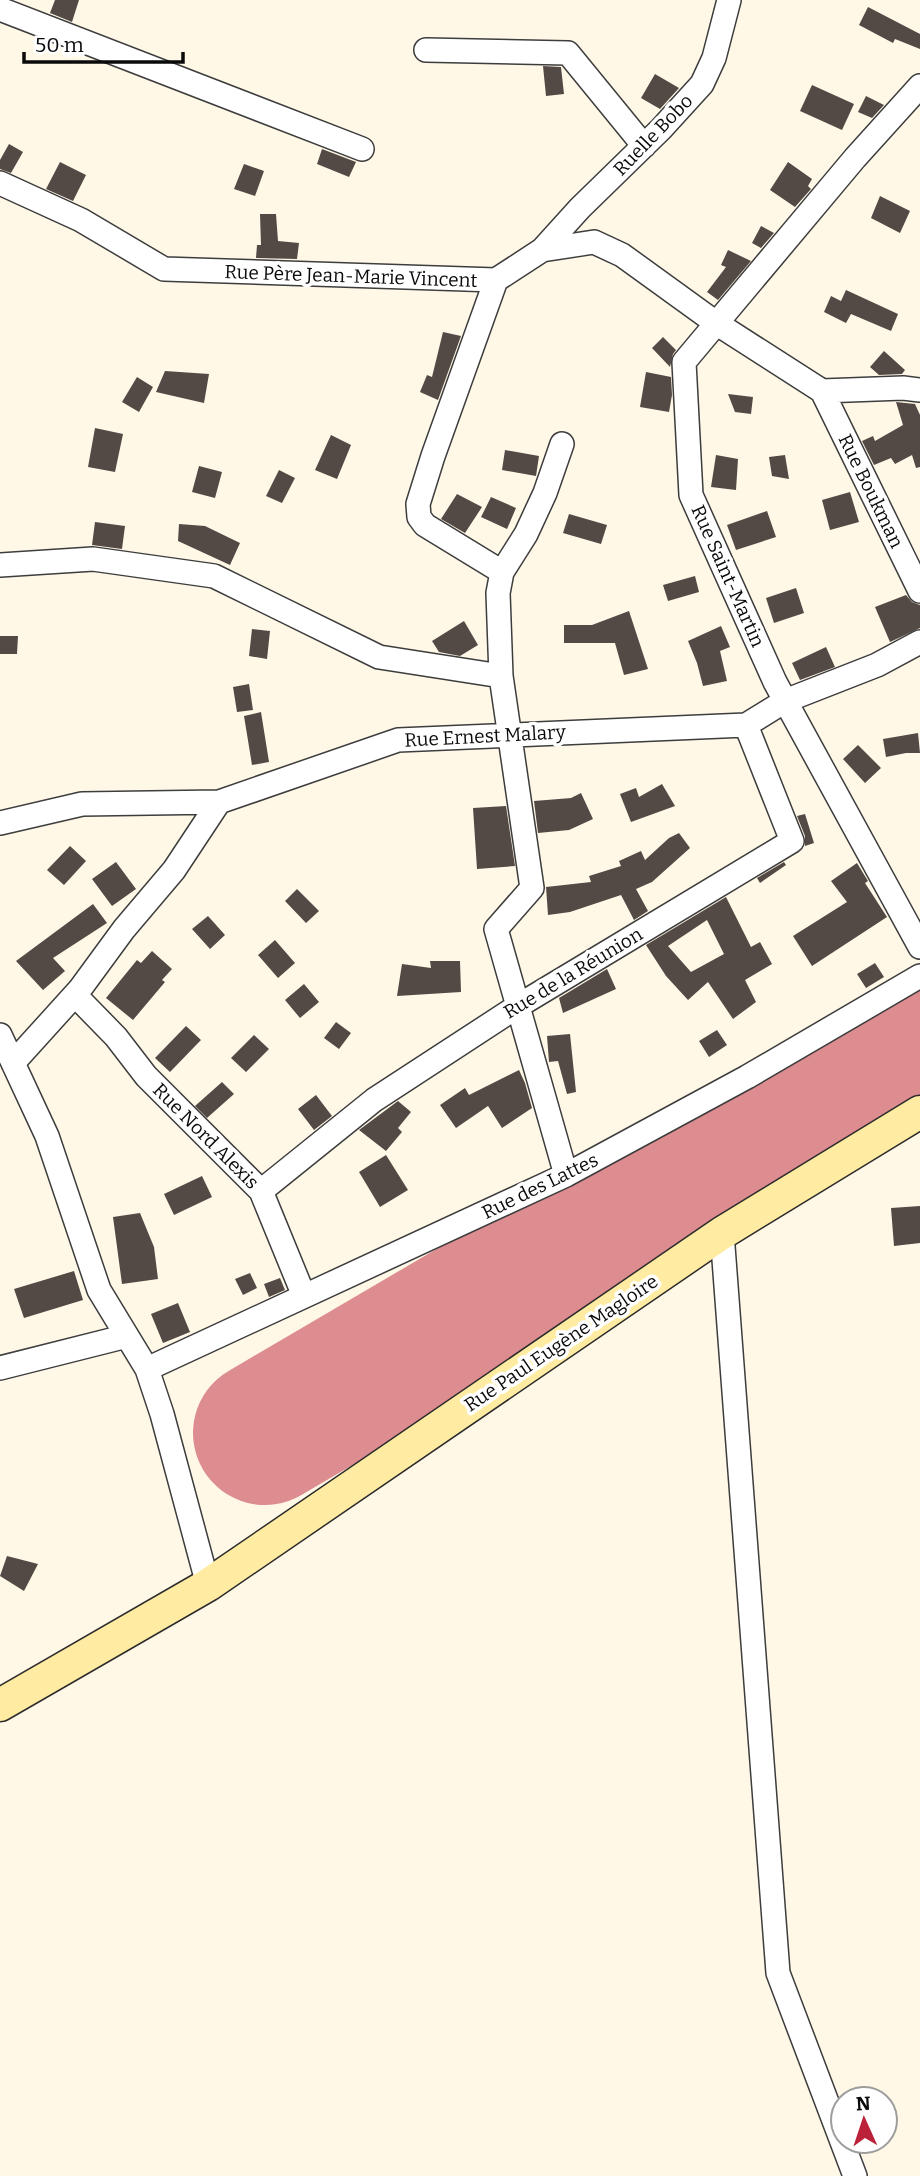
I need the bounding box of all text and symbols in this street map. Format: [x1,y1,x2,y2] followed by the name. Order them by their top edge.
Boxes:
[24,21,184,65] scale bar
[35,32,84,58] text: 50 m
[608,89,698,181] street label: Ruelle Bobo
[224,260,478,292] street label: Rue Père Jean-Marie Vincent
[834,430,908,552] street label: Rue Boukman
[686,502,770,650] street label: Rue Saint-Martin
[404,720,567,752] street label: Rue Ernest Malary
[499,922,647,1024] street label: Rue de la Réunion
[148,1078,264,1194] street label: Rue Nord Alexis
[478,1148,602,1224] street label: Rue des Lattes
[460,1270,662,1416] street label: Rue Paul Eugène Magloire
[829,2085,899,2155] north arrow
[855,2092,871,2115] text: N

